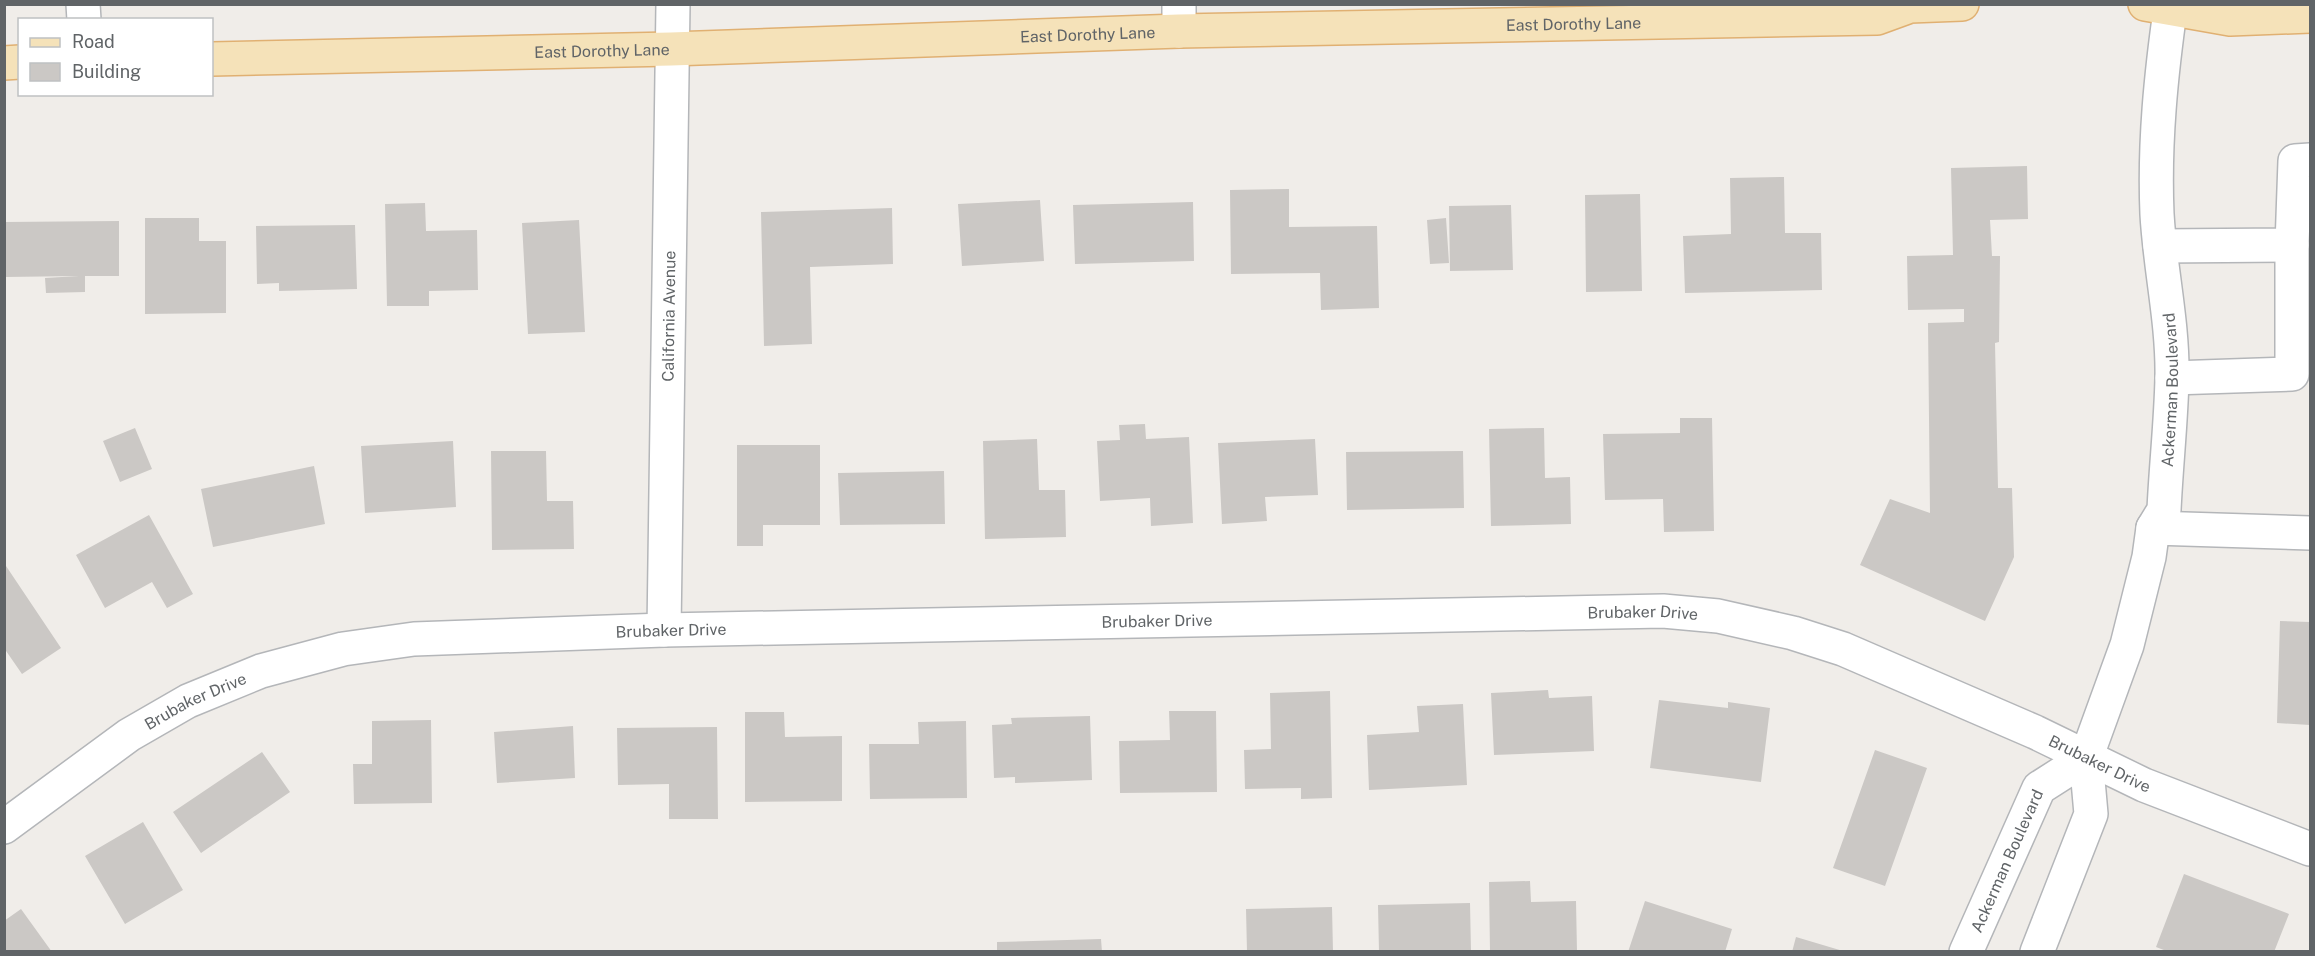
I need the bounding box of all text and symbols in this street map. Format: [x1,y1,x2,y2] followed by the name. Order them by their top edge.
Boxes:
[1506,13,1641,34] street label: East Dorothy Lane
[18,18,213,96] legend
[1020,22,1156,46] street label: East Dorothy Lane
[72,31,115,52] text: Road
[534,40,670,61] street label: East Dorothy Lane
[72,61,141,82] text: Building
[658,250,679,382] street label: California Avenue
[2157,312,2182,468] street label: Ackerman Boulevard
[1587,601,1699,624] street label: Brubaker Drive
[1101,610,1213,631] street label: Brubaker Drive
[615,619,727,641] street label: Brubaker Drive
[141,669,249,734] street label: Brubaker Drive
[2046,731,2153,796] street label: Brubaker Drive
[1967,786,2047,935] street label: Ackerman Boulevard

